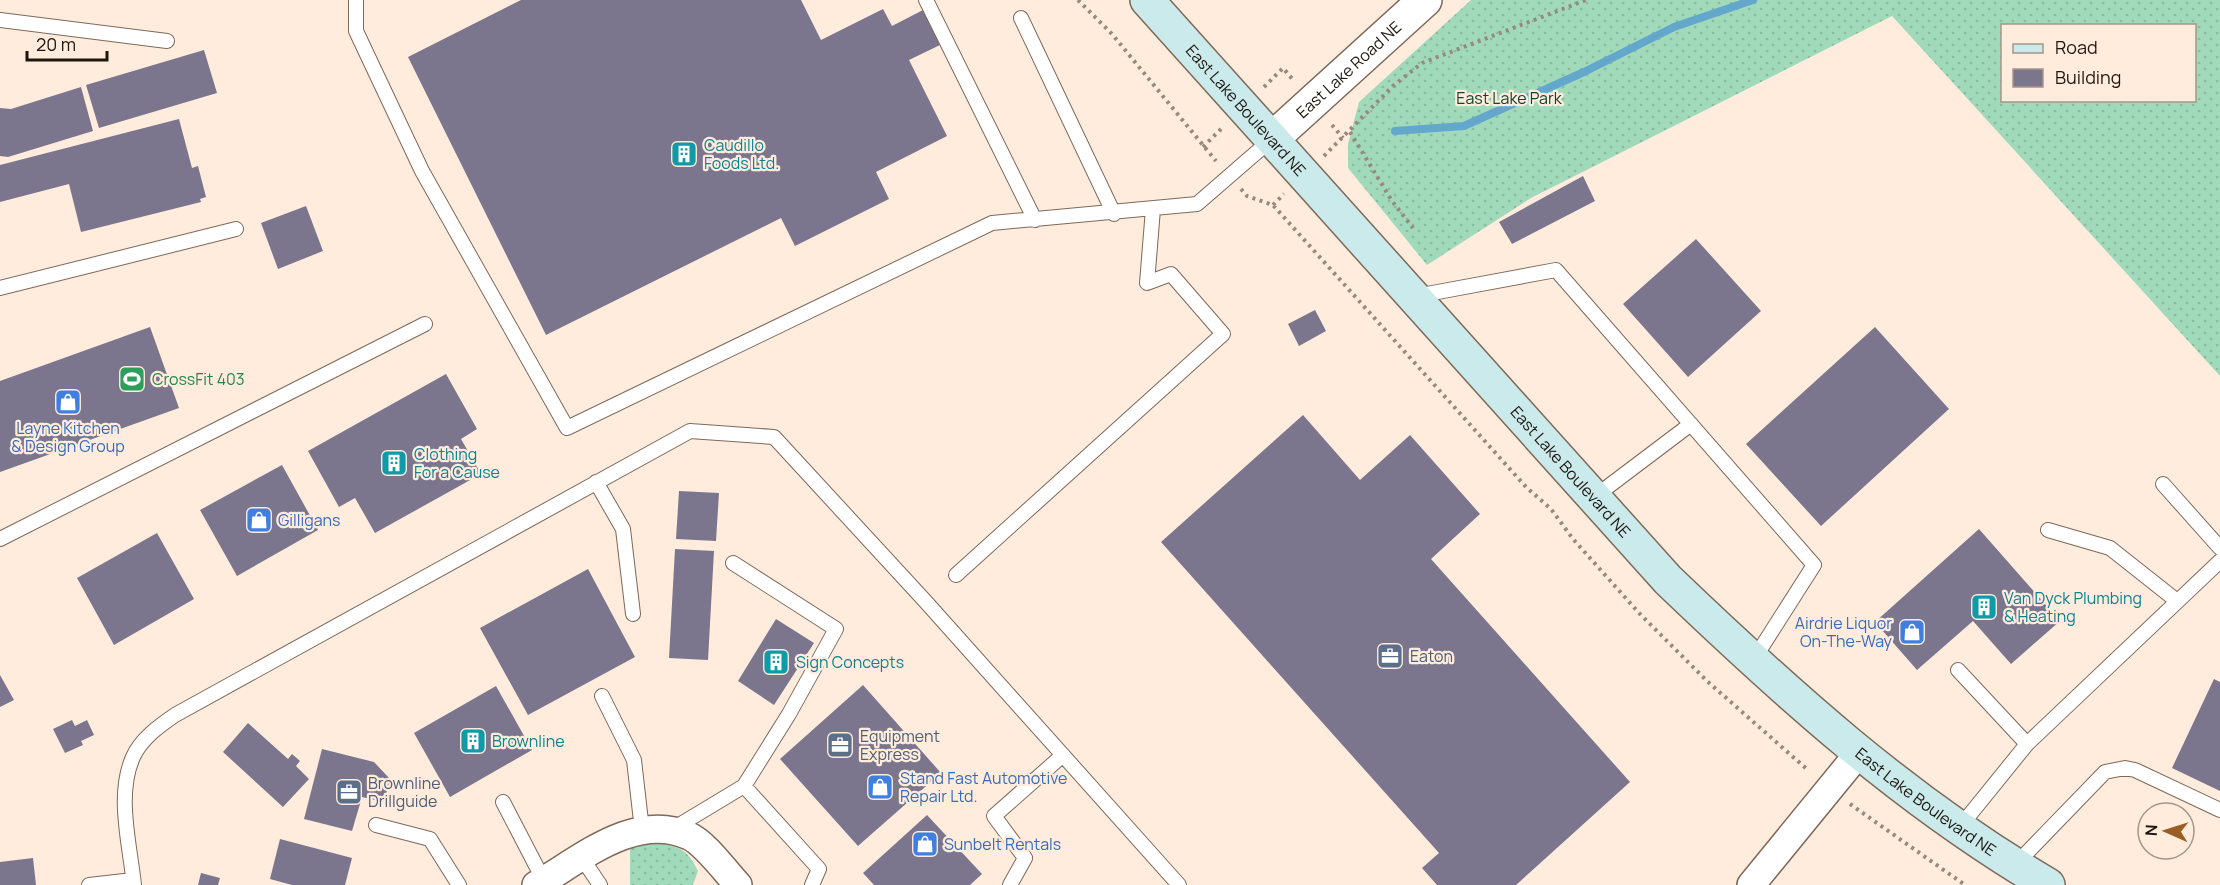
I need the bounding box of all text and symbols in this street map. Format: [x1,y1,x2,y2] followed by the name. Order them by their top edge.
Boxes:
[1291,16,1406,123] street label: East Lake Road NE
[27,24,106,62] scale bar
[2001,24,2196,102] legend
[36,32,76,56] text: 20 m
[2055,35,2098,59] text: Road
[1181,40,1311,181] street label: East Lake Boulevard NE
[2055,65,2121,89] text: Building
[1456,87,1563,109] park label: East Lake Park
[704,134,779,174] place label: Caudillo Foods Ltd.
[669,139,699,169] building icon: Caudillo Foods Ltd.
[117,364,147,394] sports icon: CrossFit 403
[152,368,245,390] place label: CrossFit 403
[53,387,83,417] shop icon: Layne Kitchen & Design Group
[1506,401,1636,542] street label: East Lake Boulevard NE
[11,417,125,457] place label: Layne Kitchen & Design Group
[414,443,500,483] place label: Clothing For a Cause
[379,448,409,478] building icon: Clothing For a Cause
[244,505,274,535] shop icon: Gilligans
[278,509,341,531] place label: Gilligans
[2004,587,2142,627] place label: Van Dyck Plumbing & Heating
[1969,592,1999,622] building icon: Van Dyck Plumbing & Heating
[1795,612,1893,652] place label: Airdrie Liquor On-The-Way
[1897,617,1927,647] shop icon: Airdrie Liquor On-The-Way
[1375,641,1405,671] office icon: Eaton
[1410,645,1453,667] place label: Eaton
[761,647,791,677] building icon: Sign Concepts
[796,651,904,673] place label: Sign Concepts
[860,725,940,765] place label: Equipment Express
[458,726,488,756] building icon: Brownline
[492,730,565,752] place label: Brownline
[825,730,855,760] office icon: Equipment Express
[1851,742,2000,861] street label: East Lake Boulevard NE
[900,767,1067,807] place label: Stand Fast Automotive Repair Ltd.
[368,772,441,812] place label: Brownline Drillguide
[865,772,895,802] shop icon: Stand Fast Automotive Repair Ltd.
[334,777,364,807] office icon: Brownline Drillguide
[2136,801,2196,861] north arrow
[2140,824,2162,837] text: N
[910,829,940,859] shop icon: Sunbelt Rentals
[944,833,1061,855] place label: Sunbelt Rentals

